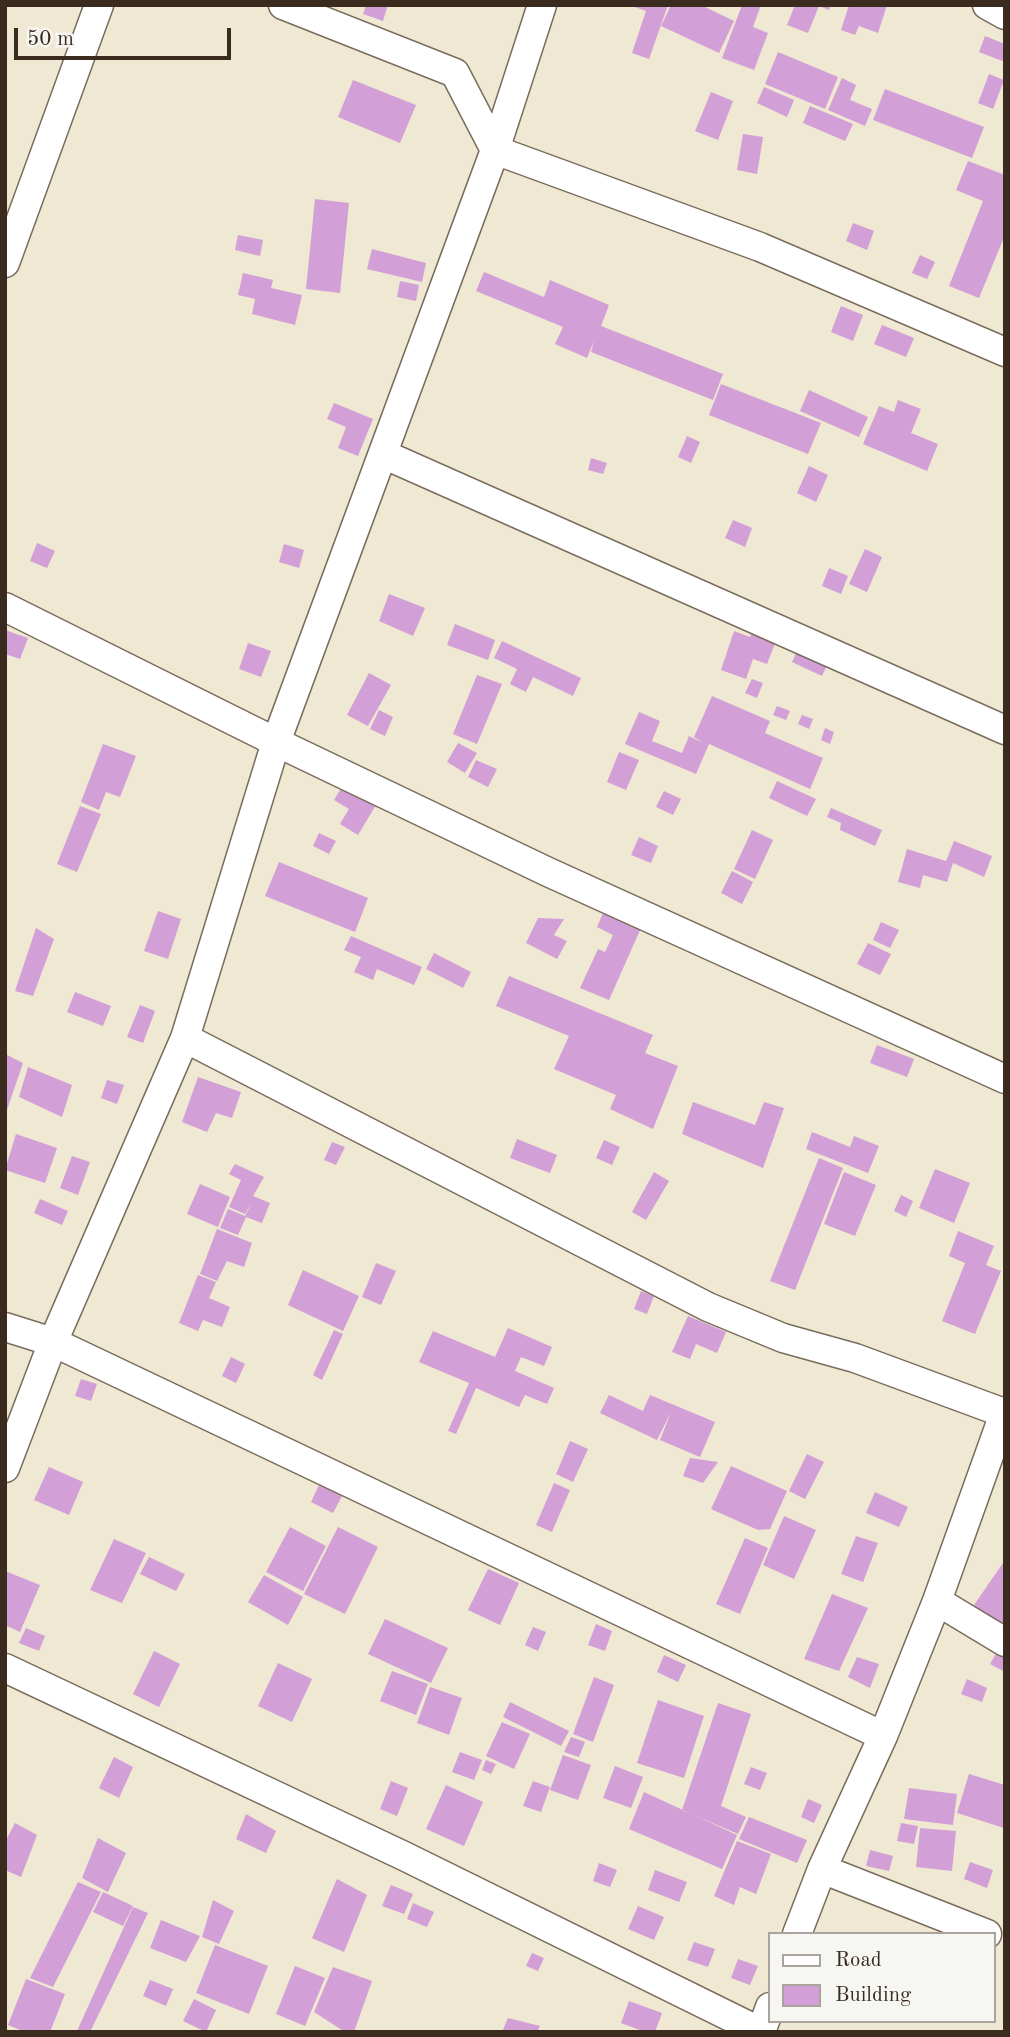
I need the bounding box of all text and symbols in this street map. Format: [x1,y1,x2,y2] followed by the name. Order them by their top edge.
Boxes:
[18,14,234,58] scale bar
[27,29,74,50] text: 50 m
[768,1932,996,2023] legend
[835,1950,882,1971] text: Road
[835,1985,911,2006] text: Building

